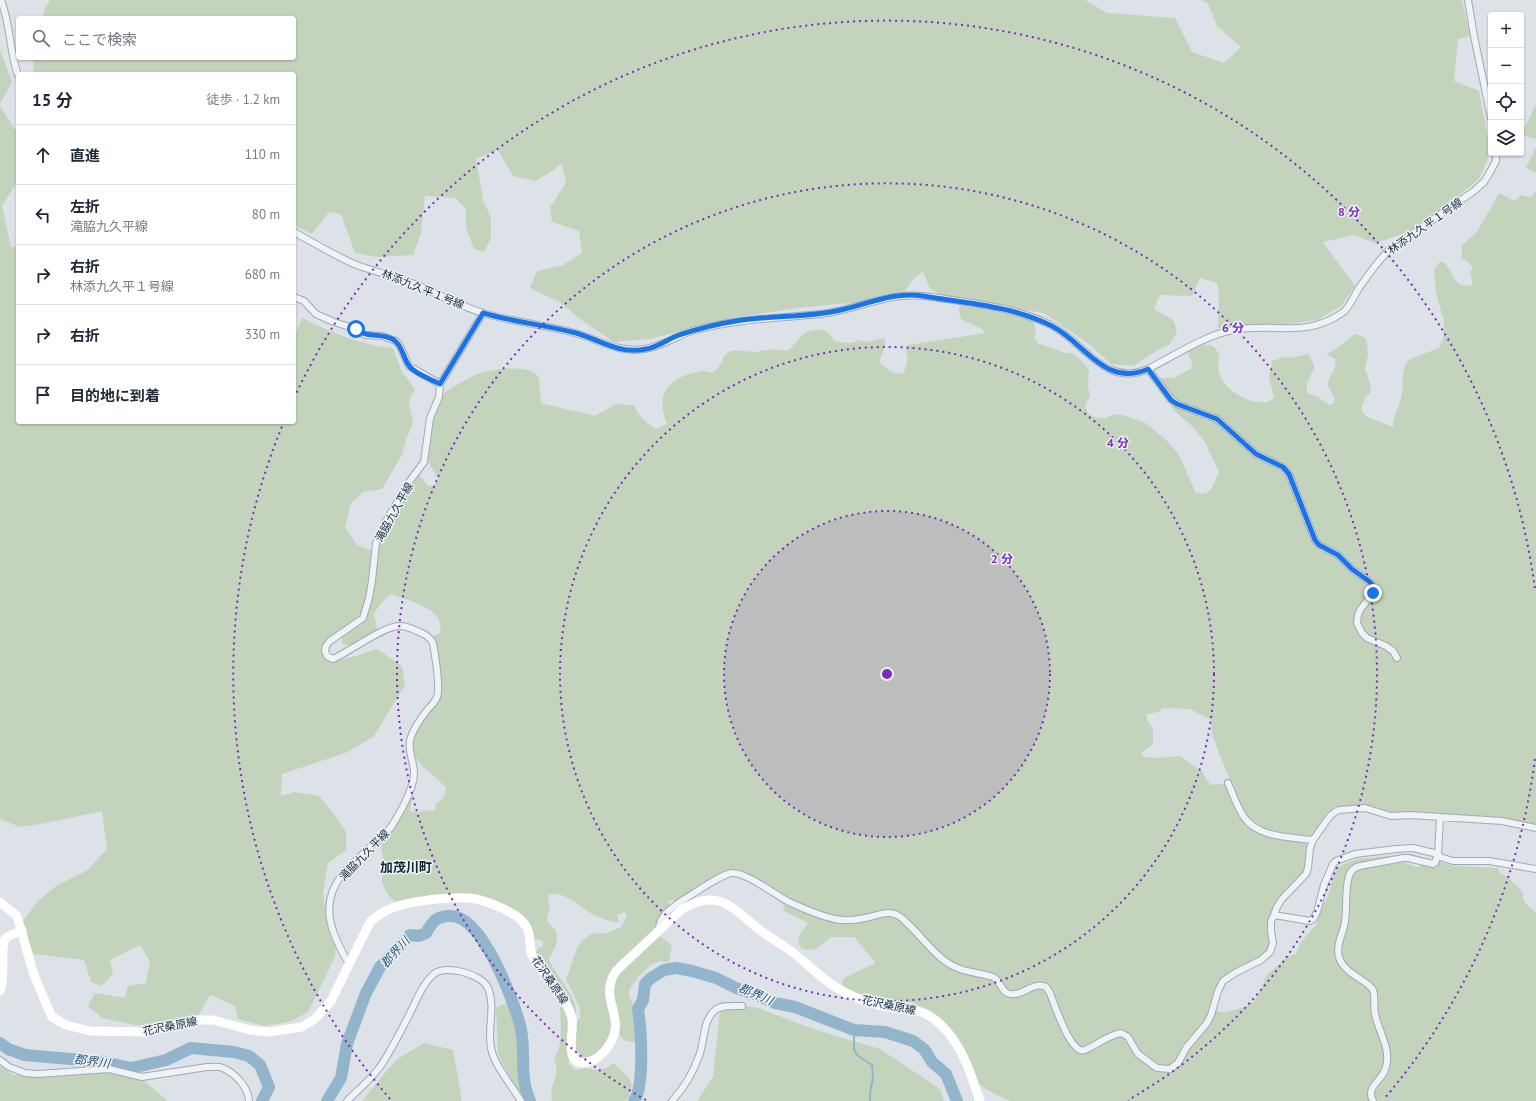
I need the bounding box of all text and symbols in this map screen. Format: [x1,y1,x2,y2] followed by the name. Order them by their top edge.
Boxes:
[1488,12,1524,156] map controls
[1488,12,1524,48] button: +
[16,16,296,60] search box
[30,27,52,49] icon: search
[62,30,137,49] text: ここで検索
[1488,48,1524,84] button: −
[1488,84,1524,120] button: locate
[32,89,73,111] text: 15 分
[206,91,280,108] text: 徒歩 · 1.2 km
[1488,120,1524,156] button: layers
[32,144,54,166] icon: ahead
[70,146,100,165] text: 直進
[245,146,280,163] text: 110 m
[1385,195,1465,257] street label: 林添九久平１号線
[70,197,100,216] text: 左折
[32,204,54,226] icon: left
[1338,204,1360,219] text: 8 分
[252,206,280,223] text: 80 m
[70,218,148,235] text: 滝脇九久平線
[70,257,100,276] text: 右折
[32,264,54,286] icon: right
[245,266,280,283] text: 680 m
[380,266,466,312] street label: 林添九久平１号線
[70,278,174,295] text: 林添九久平１号線
[347,320,365,338] route start
[1222,320,1244,335] text: 6 分
[32,324,54,346] icon: right
[70,326,100,345] text: 右折
[245,326,280,343] text: 330 m
[32,384,54,406] icon: arrive
[70,386,160,405] text: 目的地に到着
[1107,435,1129,450] text: 4 分
[372,480,416,544] street label: 滝脇九久平線
[991,551,1013,566] text: 2 分
[1364,584,1382,602] route end
[880,667,894,681] centre of rings
[336,826,392,884] street label: 滝脇九久平線
[380,859,432,876] district label: 加茂川町
[377,932,414,970] water label: 郡界川
[529,953,571,1007] street label: 花沢桑原線
[736,980,777,1009] water label: 郡界川
[861,992,917,1018] street label: 花沢桑原線
[142,1014,198,1038] street label: 花沢桑原線
[73,1051,113,1071] water label: 郡界川

